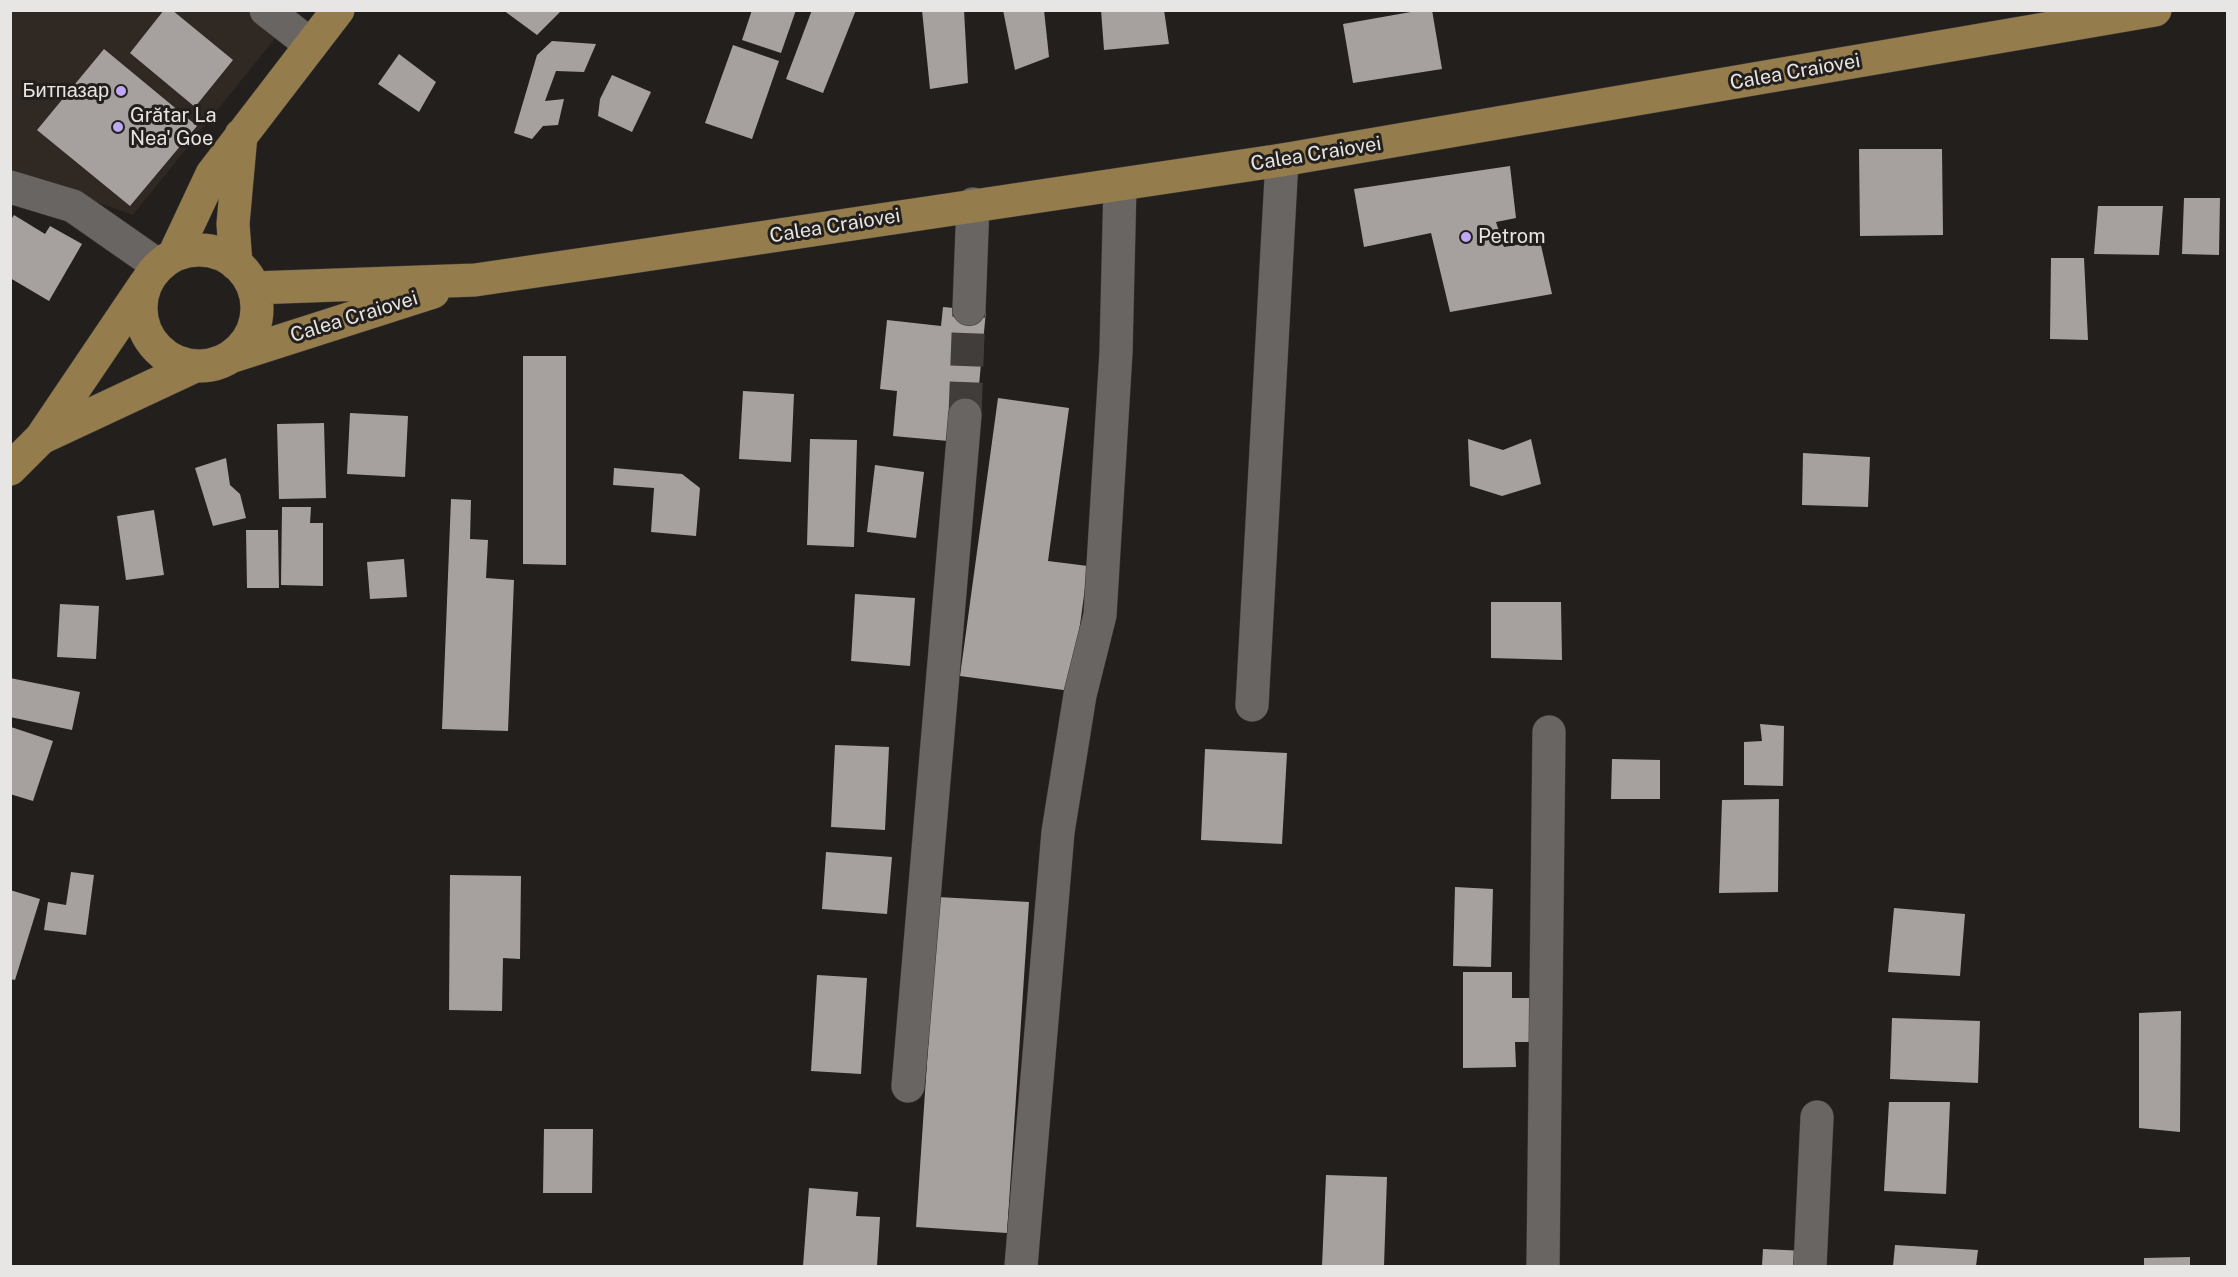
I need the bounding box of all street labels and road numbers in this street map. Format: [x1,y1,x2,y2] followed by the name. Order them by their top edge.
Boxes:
[1728,49,1862,95] street label: Calea Craiovei
[1249,132,1383,176] street label: Calea Craiovei
[768,204,902,248] street label: Calea Craiovei
[287,286,421,348] street label: Calea Craiovei

